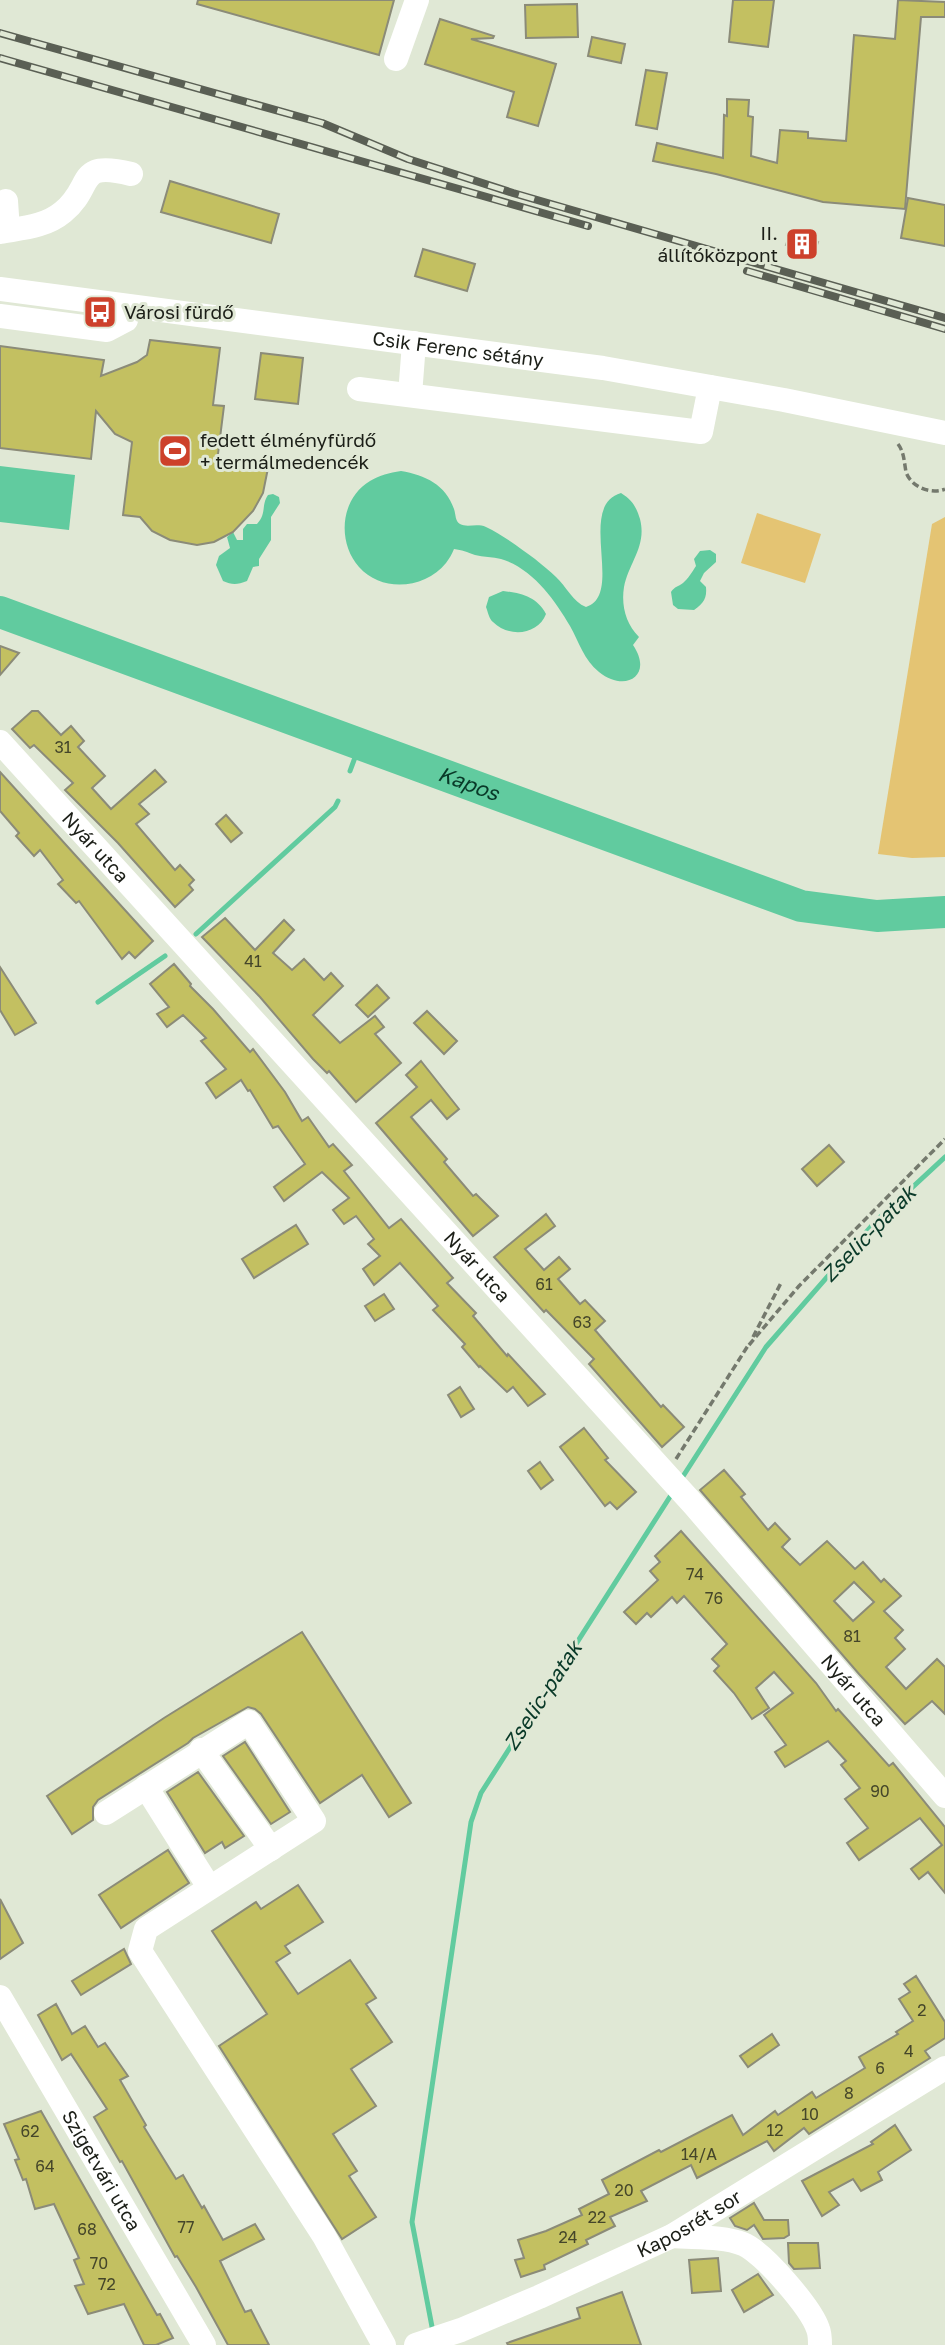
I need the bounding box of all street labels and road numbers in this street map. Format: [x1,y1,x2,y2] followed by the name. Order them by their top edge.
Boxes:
[371,326,545,371] street label: Csik Ferenc sétány
[58,807,134,887] street label: Nyár utca
[439,1226,515,1306] street label: Nyár utca
[817,1649,891,1731] street label: Nyár utca
[58,2106,146,2235] street label: Szigetvári utca
[633,2184,745,2262] street label: Kaposrét sor

